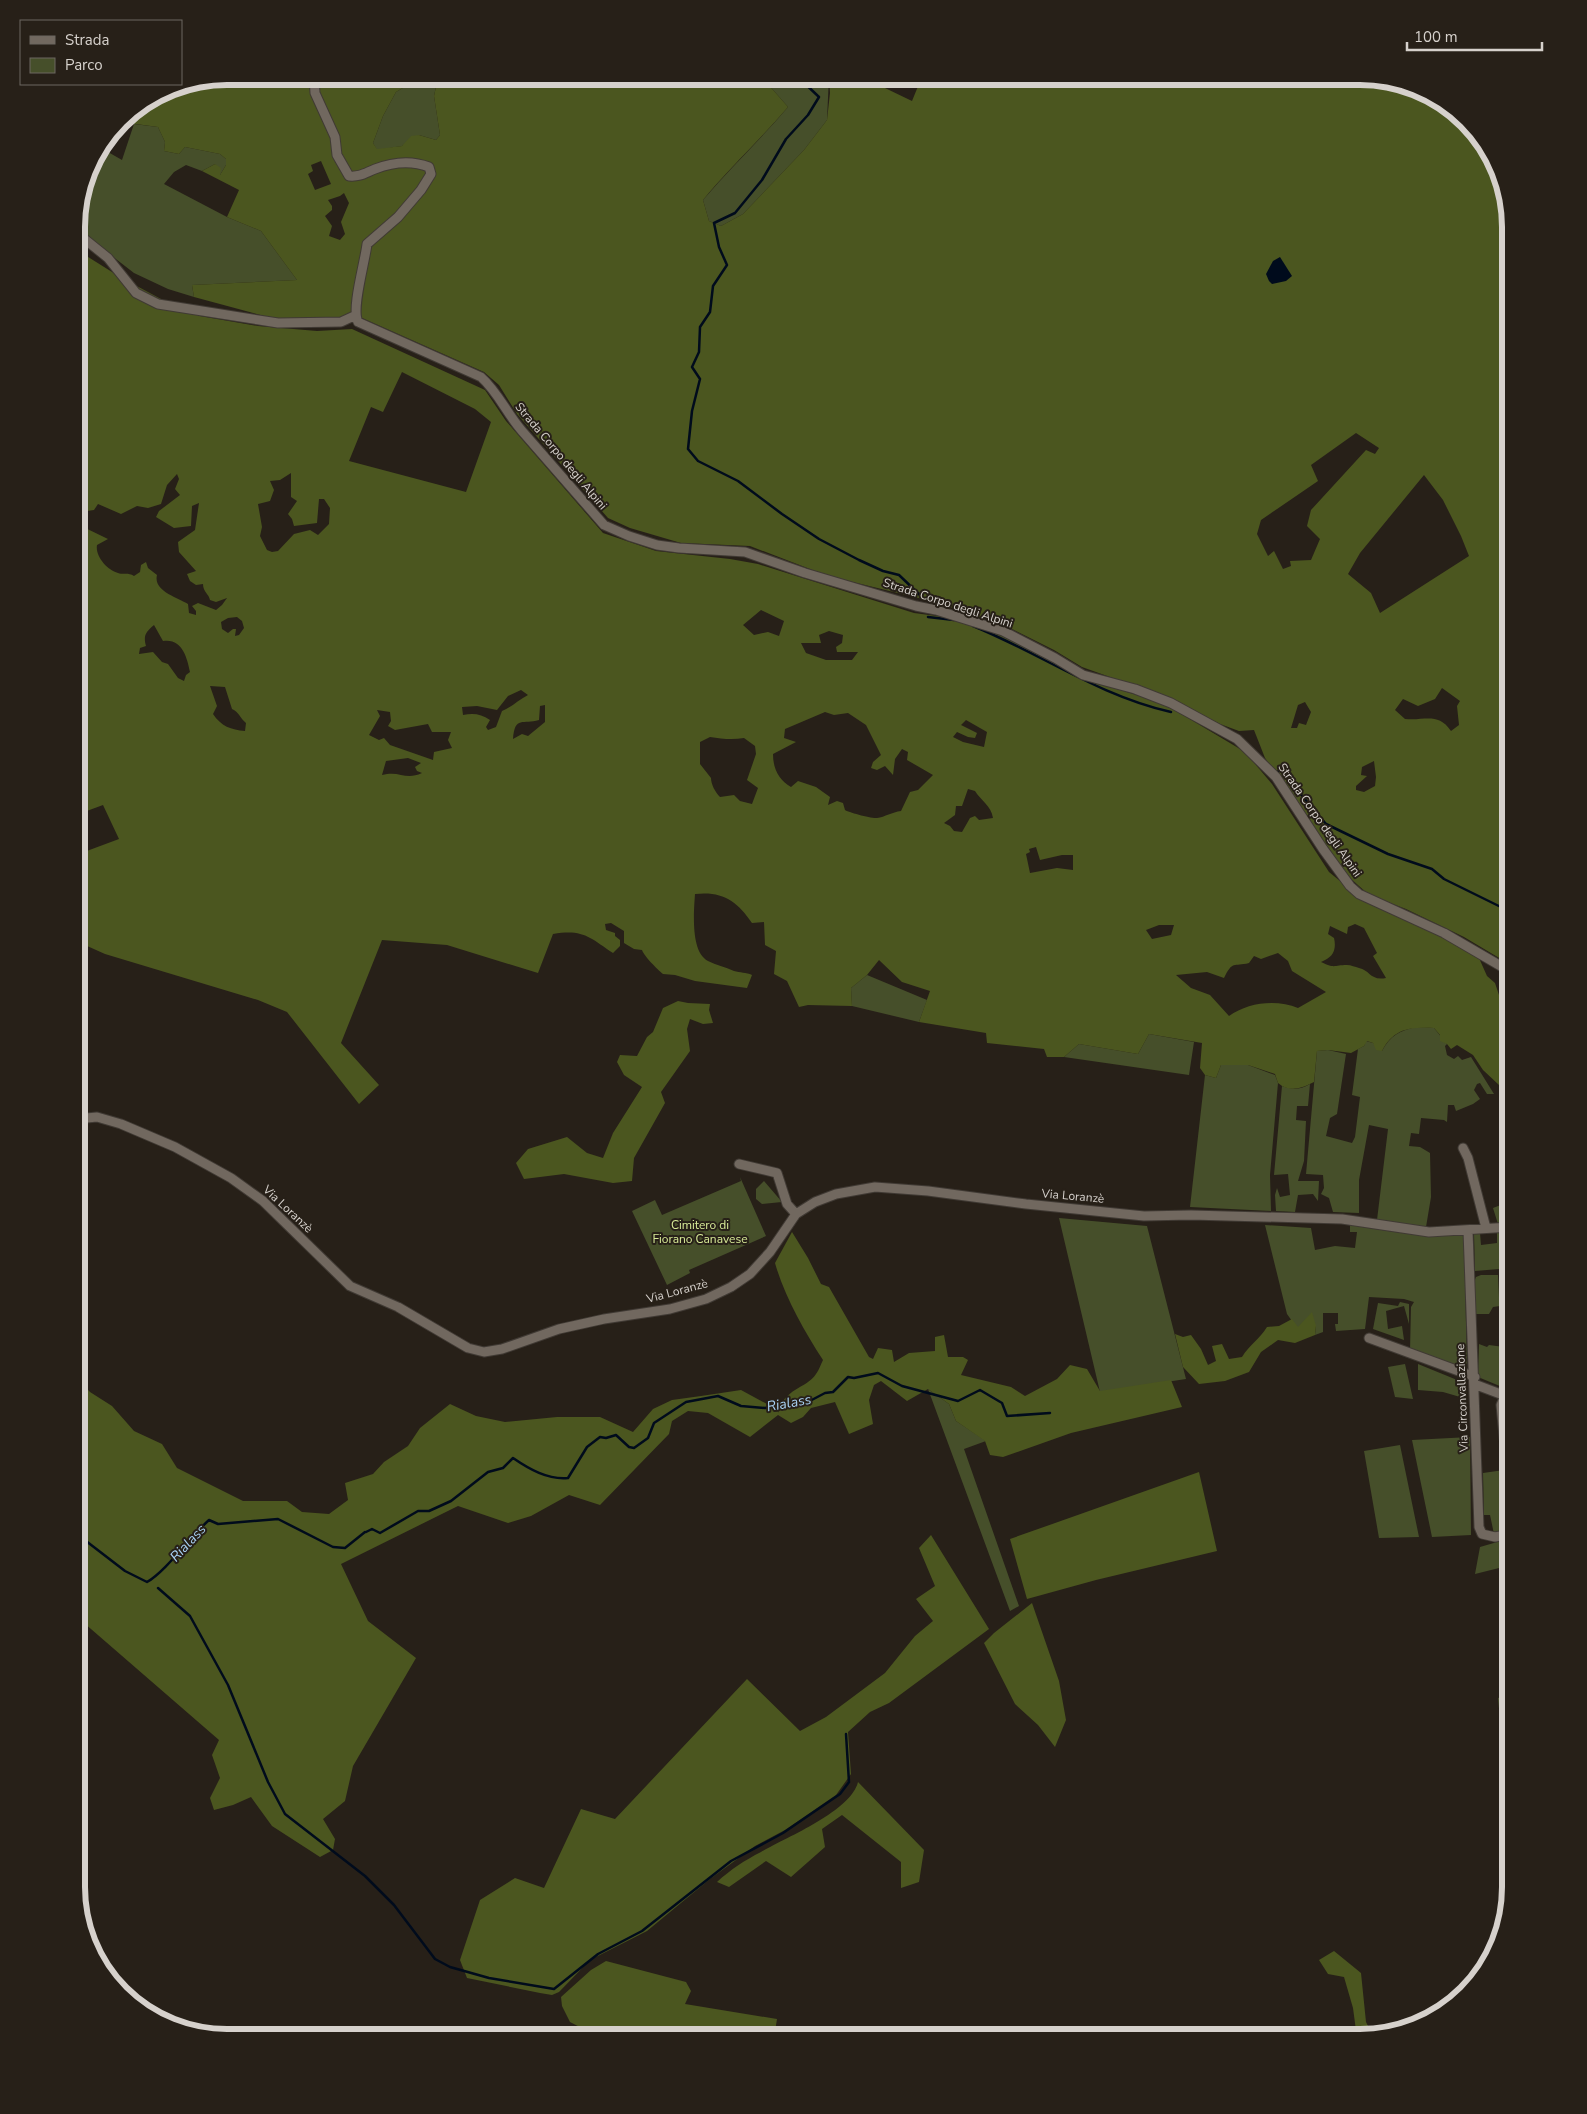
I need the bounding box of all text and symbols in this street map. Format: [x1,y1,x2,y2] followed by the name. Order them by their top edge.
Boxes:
[20,20,182,85] legend
[1407,20,1542,52] scale bar
[1414,27,1458,47] text: 100 m
[65,30,109,50] text: Strada
[65,55,103,75] text: Parco
[511,399,611,513] street label: Strada Corpo degli Alpini
[881,574,1015,632] street label: Strada Corpo degli Alpini
[1275,760,1365,880] street label: Strada Corpo degli Alpini
[259,1181,316,1236] street label: Via Loranzè
[1040,1185,1105,1207] street label: Via Loranzè
[652,1217,748,1247] park label: Cimitero di Fiorano Canavese
[644,1275,709,1307] street label: Via Loranzè
[1452,1343,1472,1454] street label: Via Circonvallazione
[765,1390,813,1416] water label: Rialass
[166,1520,210,1566] water label: Rialass

